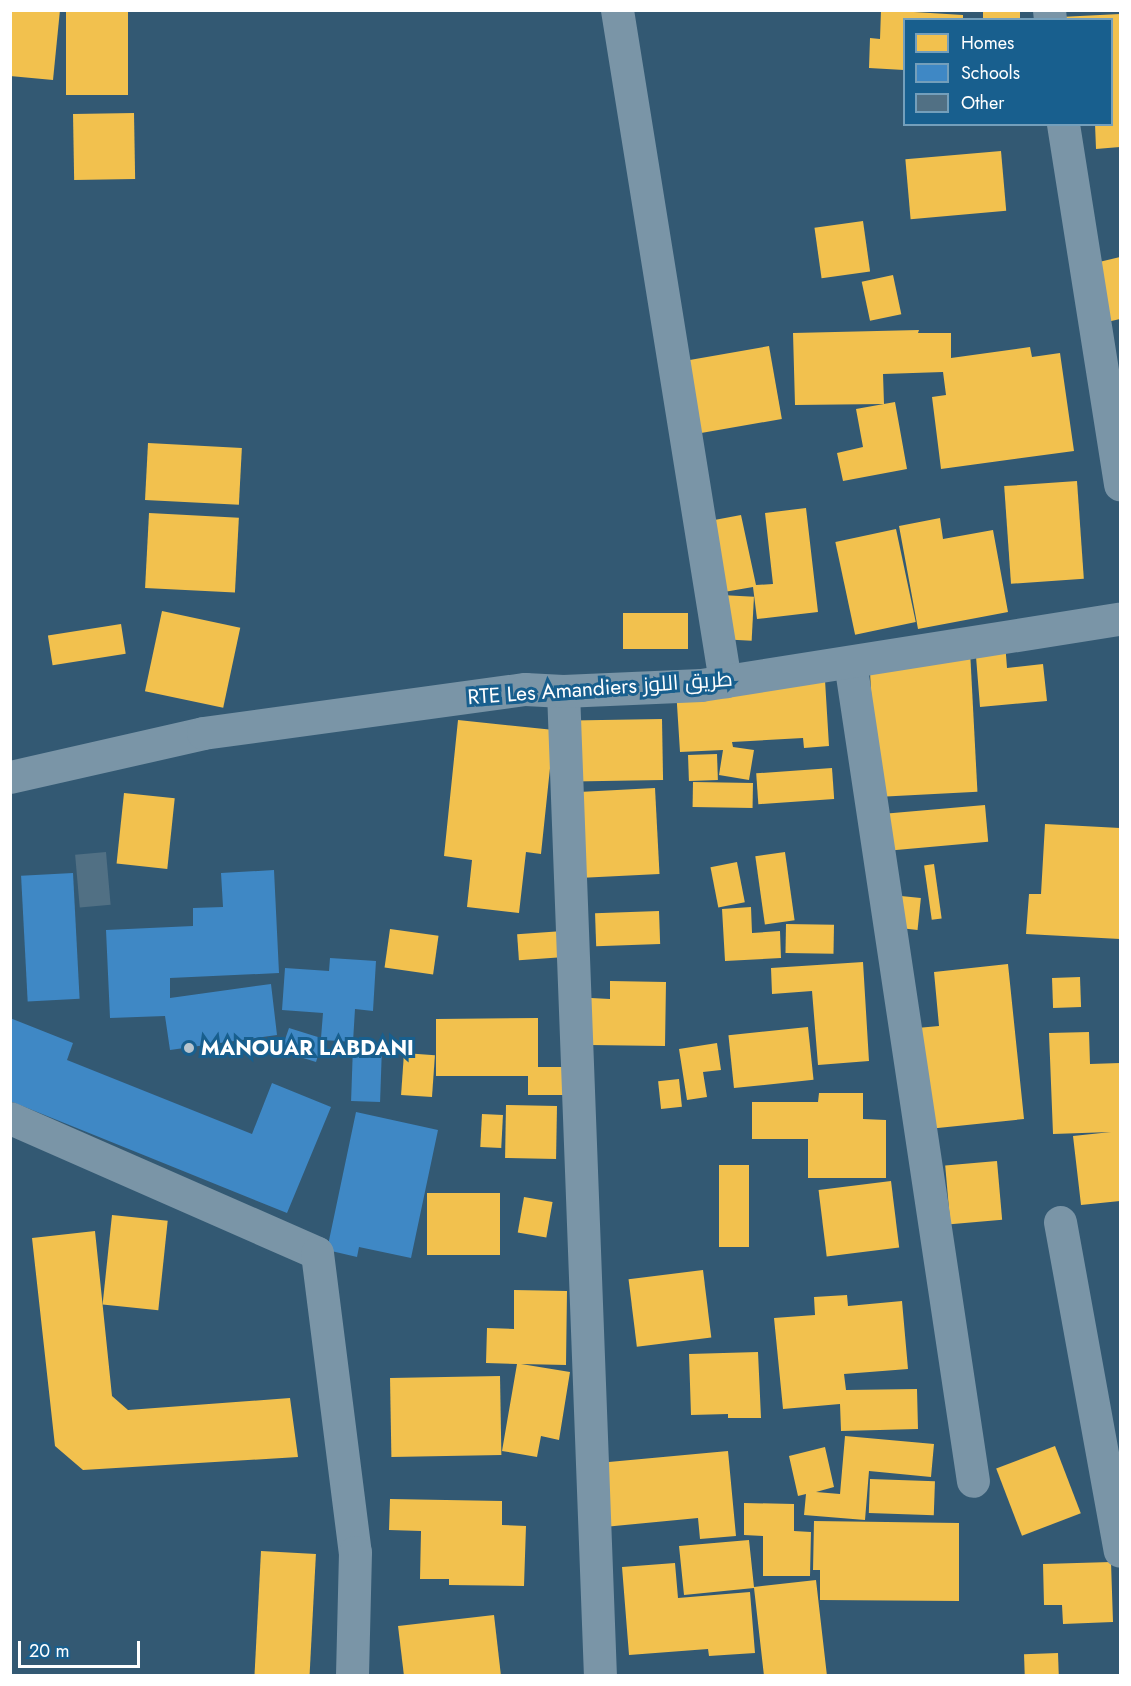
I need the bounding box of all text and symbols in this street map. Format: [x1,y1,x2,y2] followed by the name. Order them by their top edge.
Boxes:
[903,18,1113,126] legend
[961,30,1014,56] text: Homes
[961,60,1020,86] text: Schools
[961,90,1004,116] text: Other
[467,666,733,710] street label: RTE Les Amandiers طريق اللوز
[201,1035,414,1061] place label: MANOUAR LABDANI
[182,1041,196,1055] marker: MANOUAR LABDANI
[21,1629,142,1667] scale bar
[29,1638,69,1664] text: 20 m

